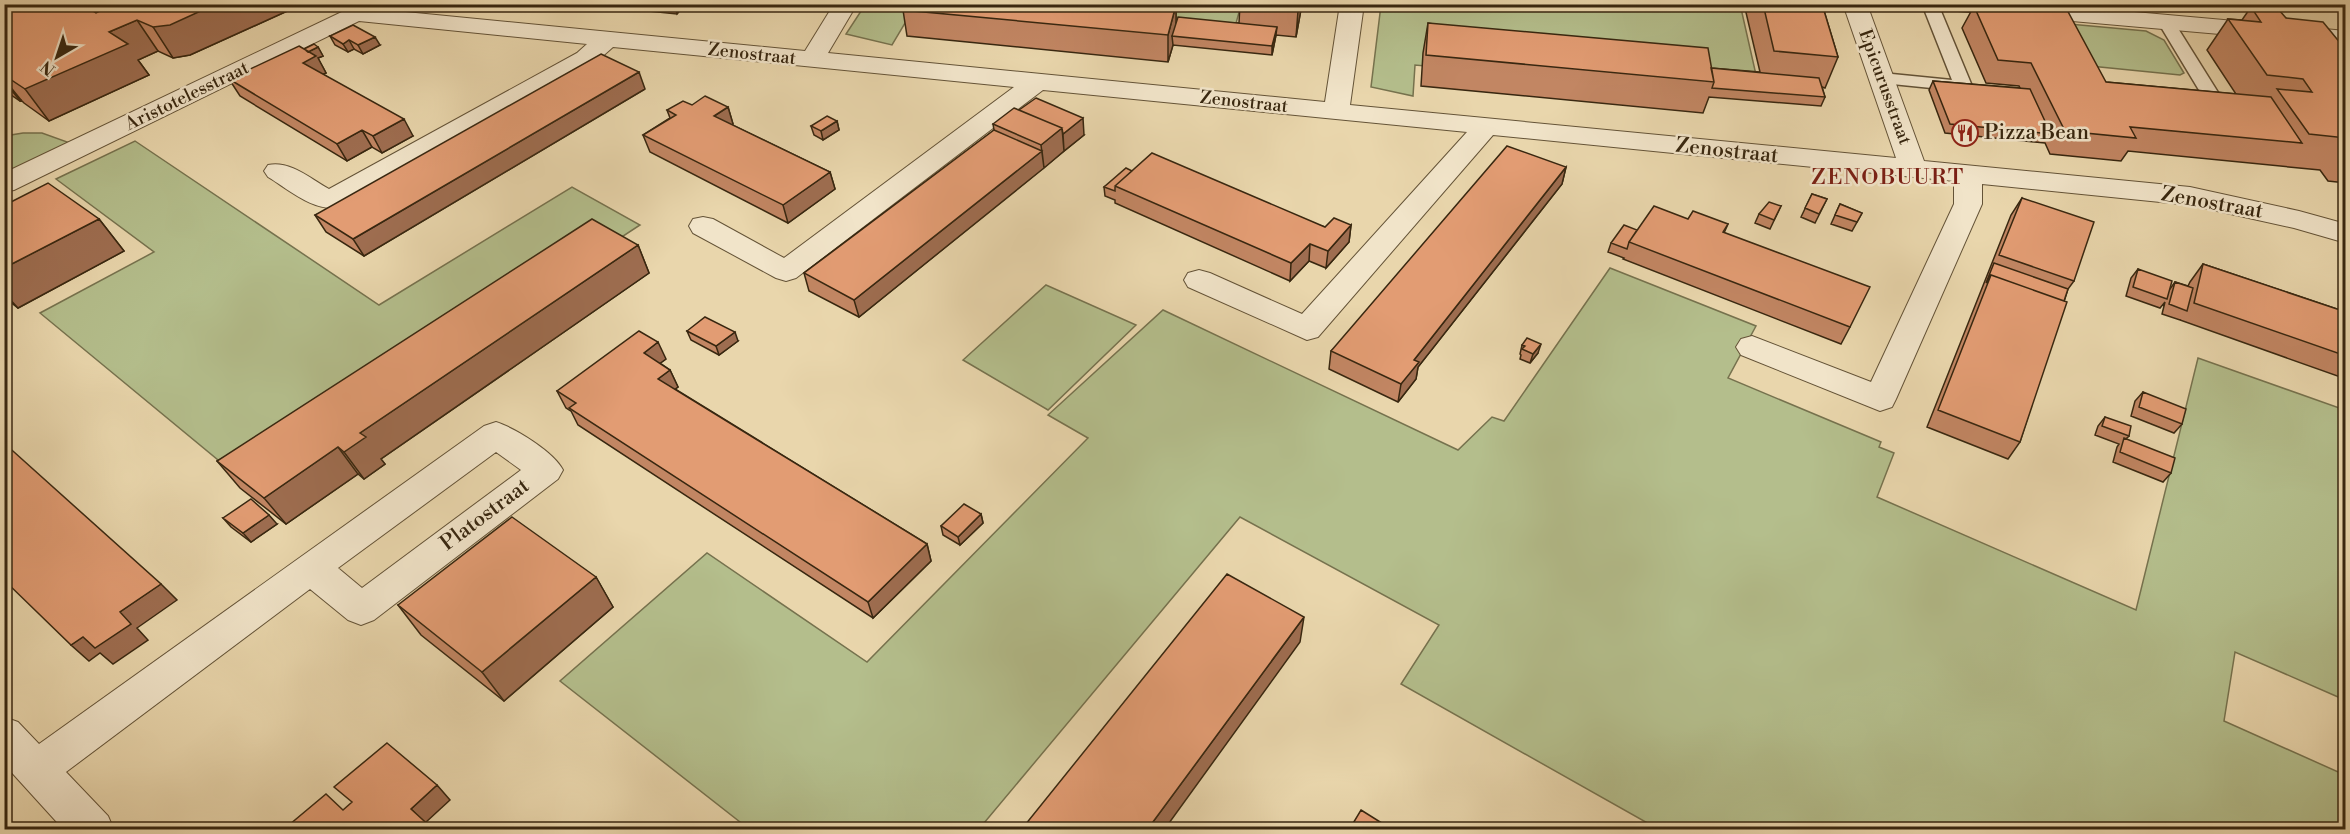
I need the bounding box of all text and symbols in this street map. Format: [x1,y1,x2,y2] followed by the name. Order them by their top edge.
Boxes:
[1853,26,1917,148] street label: Epicurusstraat
[27,27,87,87] north arrow
[707,38,798,70] street label: Zenostraat
[37,56,59,80] text: N
[120,56,253,136] street label: Aristotelesstraat
[1199,86,1290,118] street label: Zenostraat
[1950,118,1980,148] restaurant icon: Pizza Bean
[1984,120,2089,146] place label: Pizza Bean
[1674,133,1780,169] street label: Zenostraat
[1811,164,1965,191] district label: ZENOBUURT
[2159,181,2266,225] street label: Zenostraat
[435,473,535,557] street label: Platostraat

